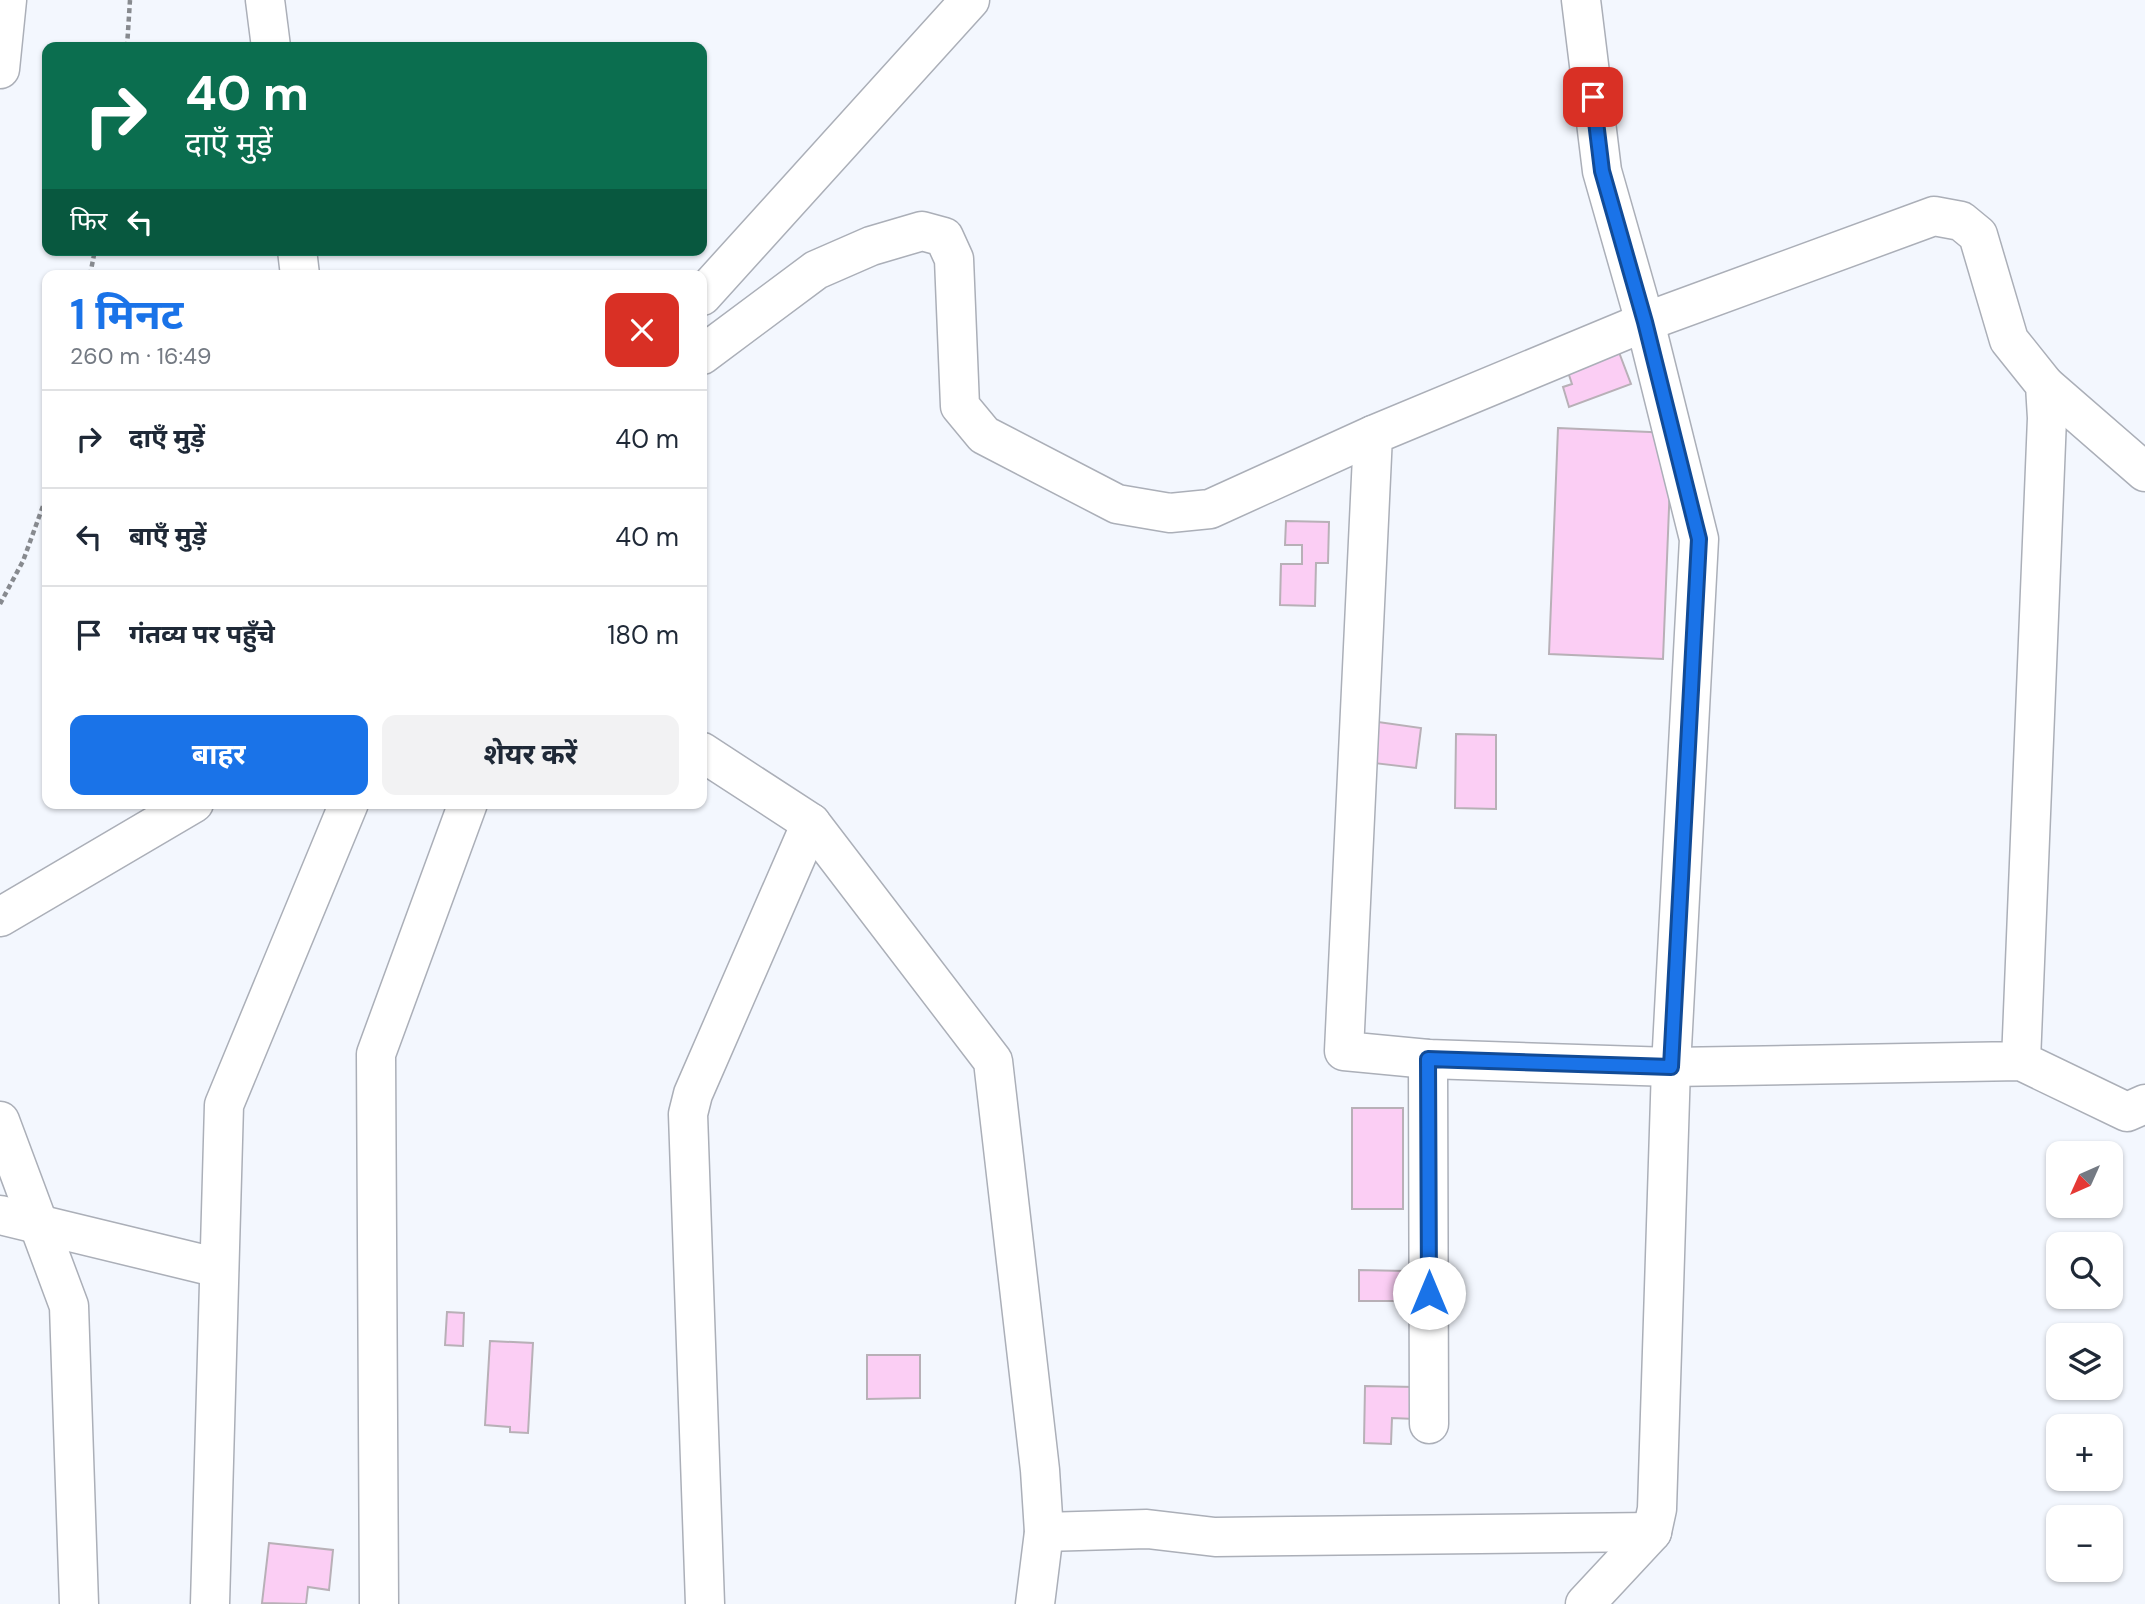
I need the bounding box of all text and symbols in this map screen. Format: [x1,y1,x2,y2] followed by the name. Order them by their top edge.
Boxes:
[185,61,309,125] text: 40 m
[1563,67,1623,127] pin
[70,70,161,161] icon: right
[1574,78,1612,116] icon: arrive
[185,123,273,165] text: दाएँ मुड़ें
[121,203,159,241] icon: left
[70,204,107,238] text: फिर
[70,287,183,342] text: 1 मिनट
[605,293,679,367] button: close
[70,341,212,371] text: 260 m · 16:49
[70,420,108,458] icon: right
[129,421,205,455] text: दाएँ मुड़ें
[615,422,679,456] text: 40 m
[70,518,108,556] icon: left
[129,519,206,553] text: बाएँ मुड़ें
[615,520,679,554] text: 40 m
[70,616,108,654] icon: arrive
[129,617,275,651] text: गंतव्य पर पहुँचे
[607,618,679,652] text: 180 m
[70,715,368,795] button: बाहर
[382,715,679,795] button: शेयर करें
[2046,1141,2123,1218] north arrow
[2046,1141,2123,1582] map controls
[2046,1232,2123,1309] button: search
[1392,1256,1466,1330] position arrow
[2046,1323,2123,1400] button: layers
[2046,1414,2123,1491] button: +
[2046,1505,2123,1582] button: −

